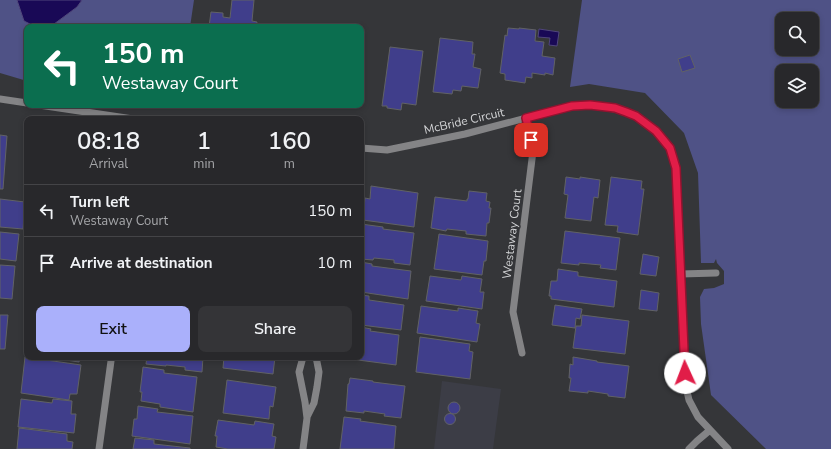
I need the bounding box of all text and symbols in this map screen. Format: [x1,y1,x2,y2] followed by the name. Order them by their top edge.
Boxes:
[775,12,819,108] map controls
[775,12,819,56] button: search
[102,35,185,73] text: 150 m
[36,40,88,92] icon: left
[775,64,819,108] button: layers
[102,71,238,95] text: Westaway Court
[422,104,506,138] street label: McBride Circuit
[514,123,548,157] pin
[77,125,140,157] text: 08:18
[197,125,211,157] text: 1
[268,125,311,157] text: 160
[520,129,542,151] icon: arrive
[89,155,128,173] text: Arrival
[193,155,215,173] text: min
[284,155,295,173] text: m
[499,187,526,280] street label: Westaway Court
[70,192,129,212] text: Turn left
[36,200,58,222] icon: left
[308,201,352,221] text: 150 m
[70,212,168,230] text: Westaway Court
[36,252,58,274] icon: arrive
[70,253,213,273] text: Arrive at destination
[317,253,352,273] text: 10 m
[36,306,190,352] button: Exit
[198,306,352,352] button: Share
[664,352,706,394] position arrow

